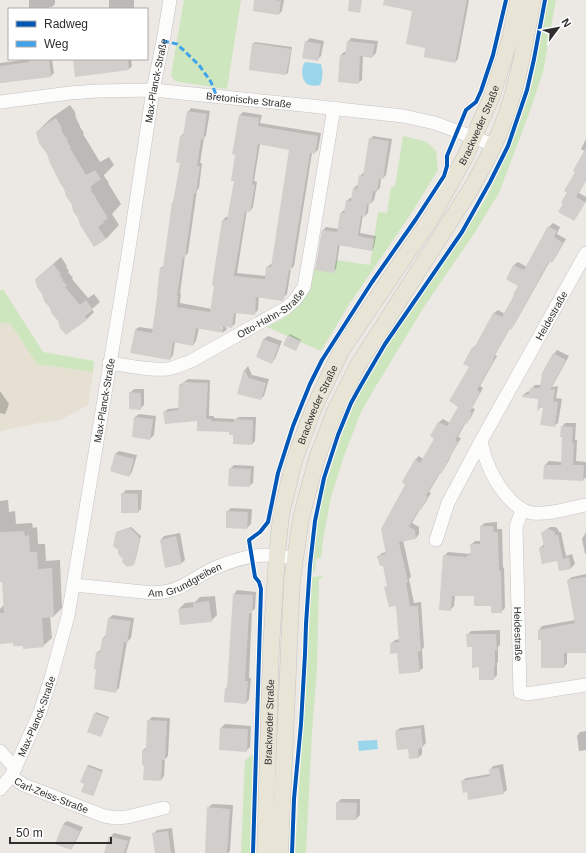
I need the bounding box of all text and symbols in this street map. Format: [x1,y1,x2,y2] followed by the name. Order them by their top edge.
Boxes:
[8,8,148,60] legend
[538,8,578,48] north arrow
[559,16,574,29] text: N
[44,17,88,31] text: Radweg
[44,37,68,51] text: Weg
[143,37,169,124] street label: Max-Planck-Straße
[457,84,501,167] street label: Brackweder Straße
[206,90,292,110] street label: Bretonische Straße
[235,287,307,340] street label: Otto-Hahn-Straße
[533,289,570,342] street label: Heidestraße
[92,357,117,444] street label: Max-Planck-Straße
[296,363,340,446] street label: Brackweder Straße
[148,561,223,599] street label: Am Grundgreiben
[512,607,524,662] street label: Heidestraße
[16,674,57,758] street label: Max-Planck-Straße
[263,679,276,765] street label: Brackweder Straße
[12,775,90,816] street label: Carl-Zeiss-Straße
[10,819,111,845] scale bar
[16,826,43,840] text: 50 m

